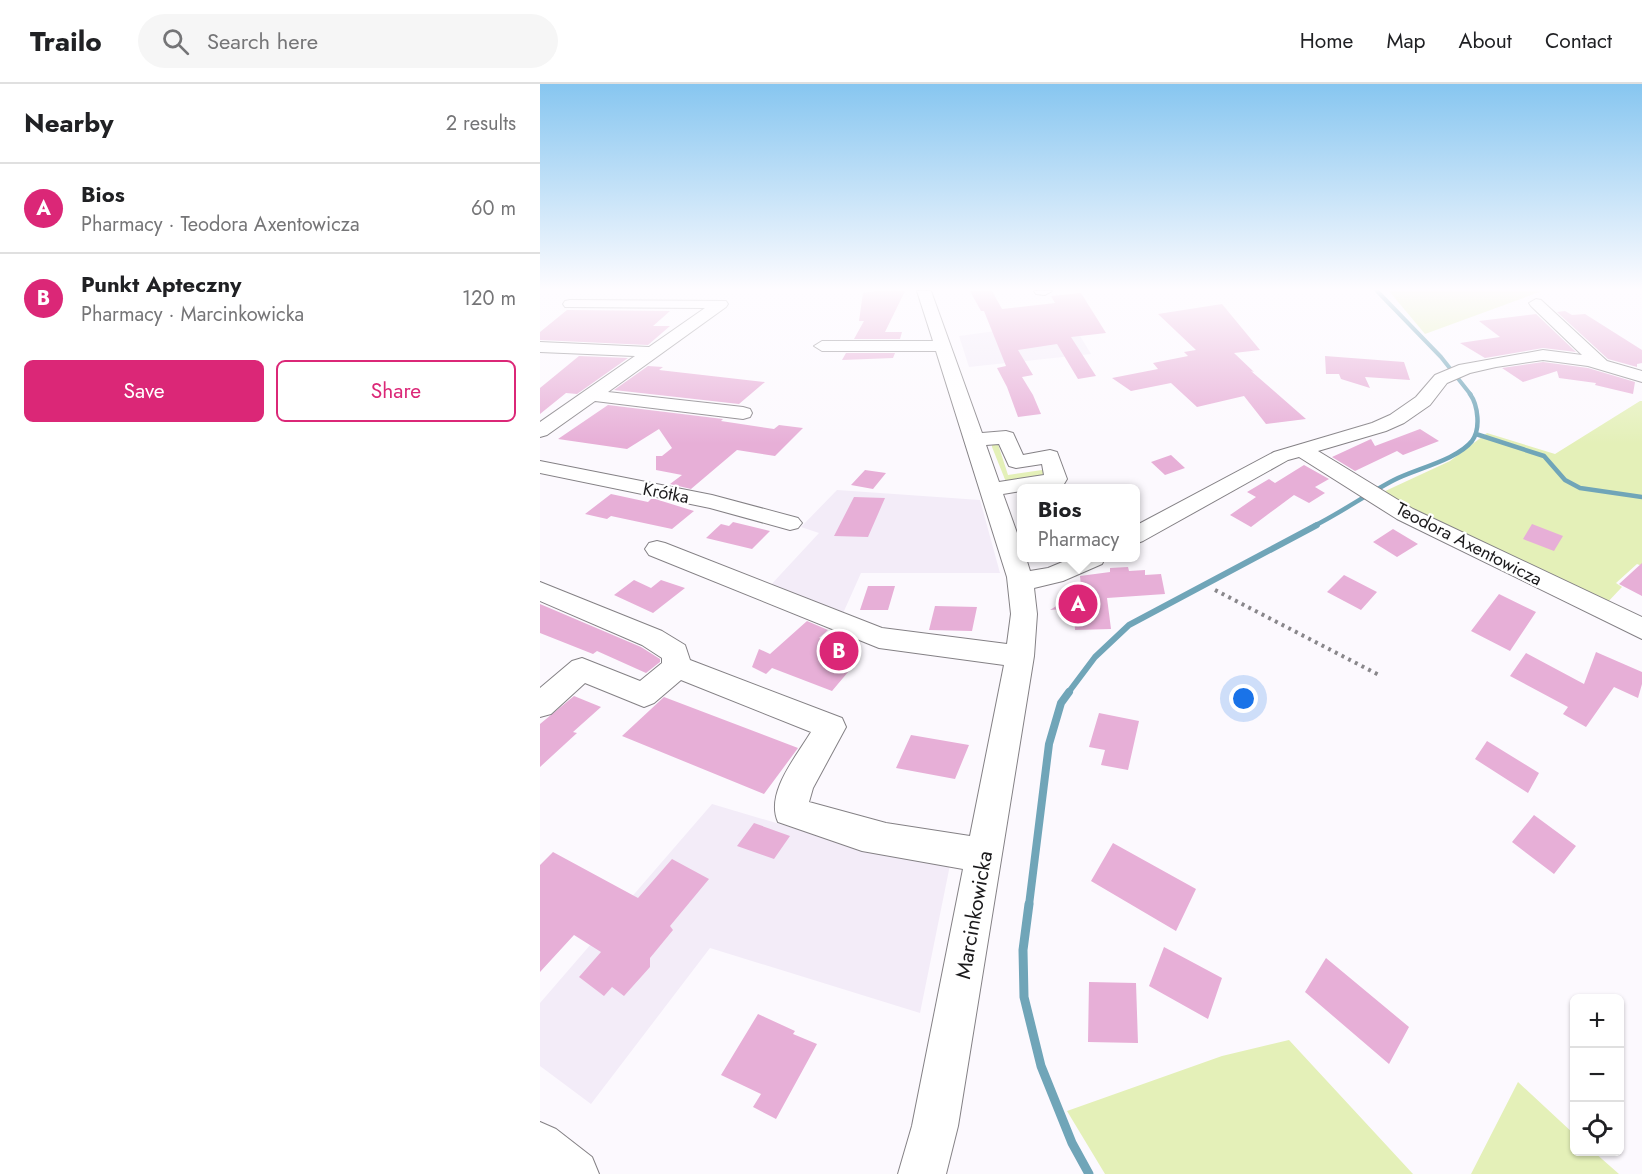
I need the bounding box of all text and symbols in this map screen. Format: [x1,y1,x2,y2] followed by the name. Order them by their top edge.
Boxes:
[138,14,558,68] search box
[30,21,102,62] text: Trailo
[159,25,192,58] icon: search
[207,25,318,57] text: Search here
[1300,26,1353,56] text: Home
[1386,26,1426,56] text: Map
[1459,26,1512,56] text: About
[1545,26,1612,56] text: Contact
[24,104,113,142] text: Nearby
[446,109,516,138] text: 2 results
[81,178,125,210] text: Bios
[36,194,51,223] text: A
[471,194,516,223] text: 60 m
[81,210,360,239] text: Pharmacy · Teodora Axentowicza
[81,268,242,300] text: Punkt Apteczny
[37,284,50,313] text: B
[462,284,516,313] text: 120 m
[81,300,304,329] text: Pharmacy · Marcinkowicka
[24,360,264,422] button: Save
[276,360,516,422] button: Share
[641,476,691,510] street label: Krótka
[1017,484,1140,562] popup
[1038,493,1081,525] text: Bios
[1391,496,1547,592] street label: Teodora Axentowicza
[1038,525,1119,554] text: Pharmacy
[1058,582,1098,626] pin: A
[820,628,858,674] pin: B
[1229,684,1258,713] your location
[948,849,1000,981] street label: Marcinkowicka
[1570,994,1624,1156] map controls
[1570,994,1624,1048] button: +
[1570,1048,1624,1102] button: −
[1570,1102,1624,1156] button: locate

